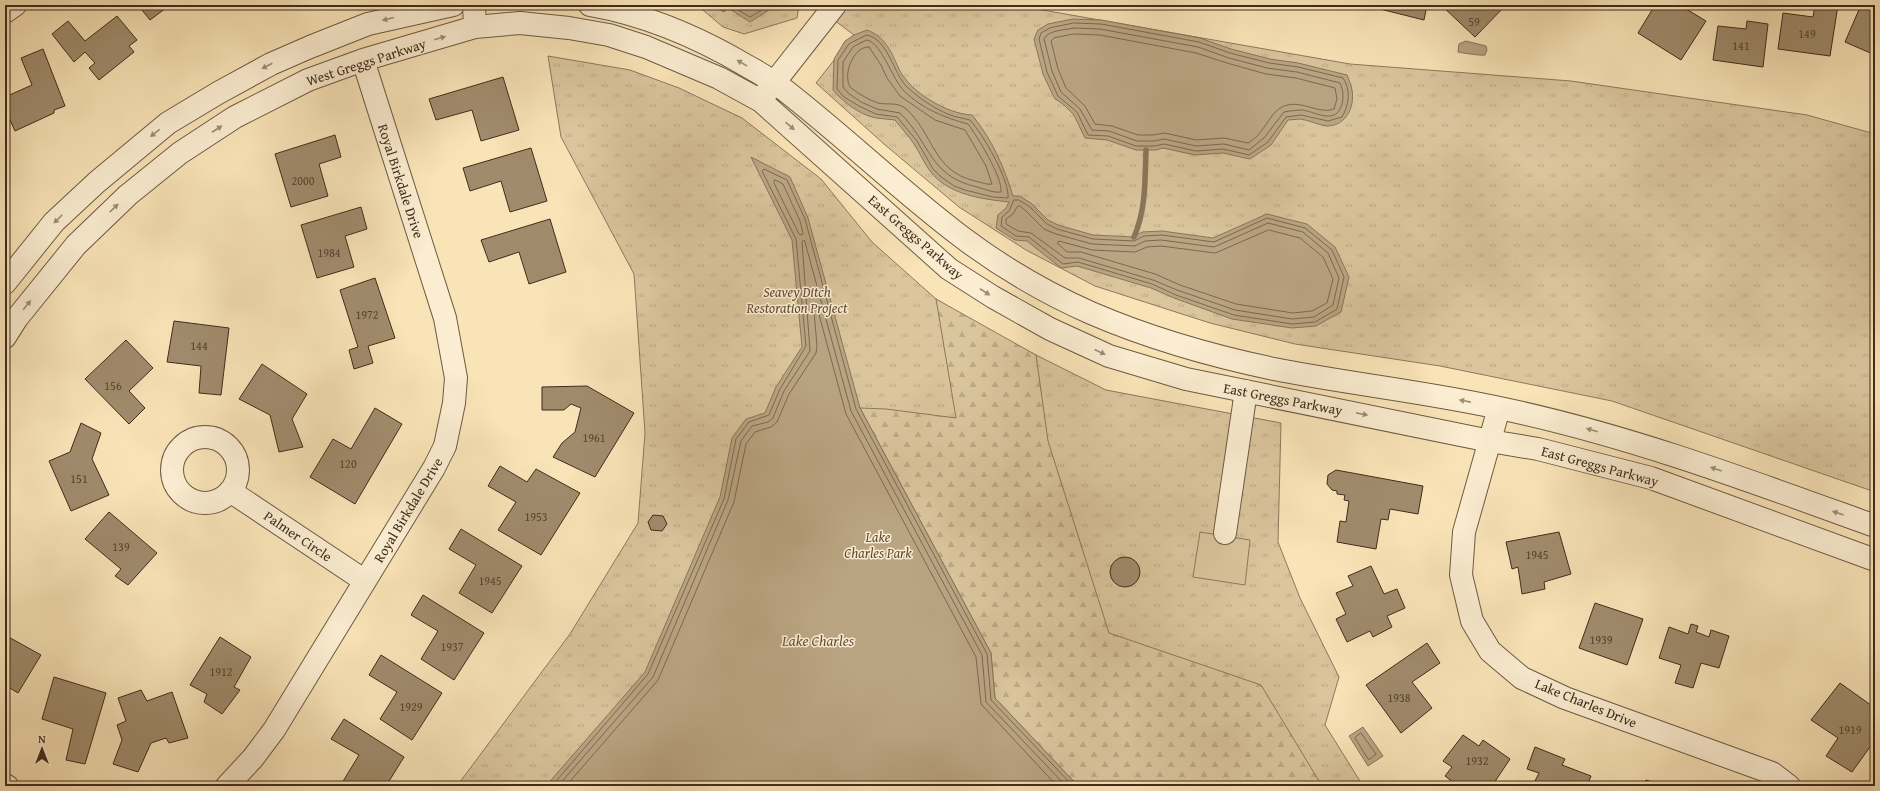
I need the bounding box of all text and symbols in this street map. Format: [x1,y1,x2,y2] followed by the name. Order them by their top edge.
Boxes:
[1468,13,1480,30] house number: 59
[381,17,394,23] one-way arrow
[1798,25,1816,42] house number: 149
[304,33,428,91] street label: West Greggs Parkway
[434,35,446,41] one-way arrow
[1732,37,1750,54] house number: 141
[736,59,748,66] one-way arrow
[261,63,273,70] one-way arrow
[373,121,429,241] street label: Royal Birkdale Drive
[785,122,795,131] one-way arrow
[212,125,222,133] one-way arrow
[150,129,161,138] one-way arrow
[291,172,315,189] house number: 2000
[864,190,968,284] street label: East Greggs Parkway
[109,203,119,213] one-way arrow
[53,214,63,224] one-way arrow
[317,244,341,261] house number: 1984
[745,282,848,318] park label: Seavey Ditch Restoration Project
[980,288,990,296] one-way arrow
[23,299,32,310] one-way arrow
[355,306,379,323] house number: 1972
[190,337,208,354] house number: 144
[1094,349,1106,355] one-way arrow
[104,377,122,394] house number: 156
[1222,378,1344,420] street label: East Greggs Parkway
[1459,398,1471,404] one-way arrow
[1356,412,1368,418] one-way arrow
[1585,427,1597,433] one-way arrow
[582,429,606,446] house number: 1961
[1539,441,1661,491] street label: East Greggs Parkway
[369,453,448,566] street label: Royal Birkdale Drive
[339,455,357,472] house number: 120
[1709,466,1721,472] one-way arrow
[70,470,88,487] house number: 151
[260,506,336,566] street label: Palmer Circle
[524,508,548,525] house number: 1953
[1832,509,1844,515] one-way arrow
[844,527,912,563] park label: Lake Charles Park
[112,538,130,555] house number: 139
[1525,546,1549,563] house number: 1945
[478,572,502,589] house number: 1945
[781,630,855,651] water label: Lake Charles
[1589,631,1613,648] house number: 1939
[440,638,464,655] house number: 1937
[209,663,233,680] house number: 1912
[1532,673,1640,733] street label: Lake Charles Drive
[1387,689,1411,706] house number: 1938
[399,698,423,715] house number: 1929
[1838,721,1862,738] house number: 1919
[22,729,62,769] north arrow
[38,731,46,747] text: N
[1465,752,1489,769] house number: 1932

